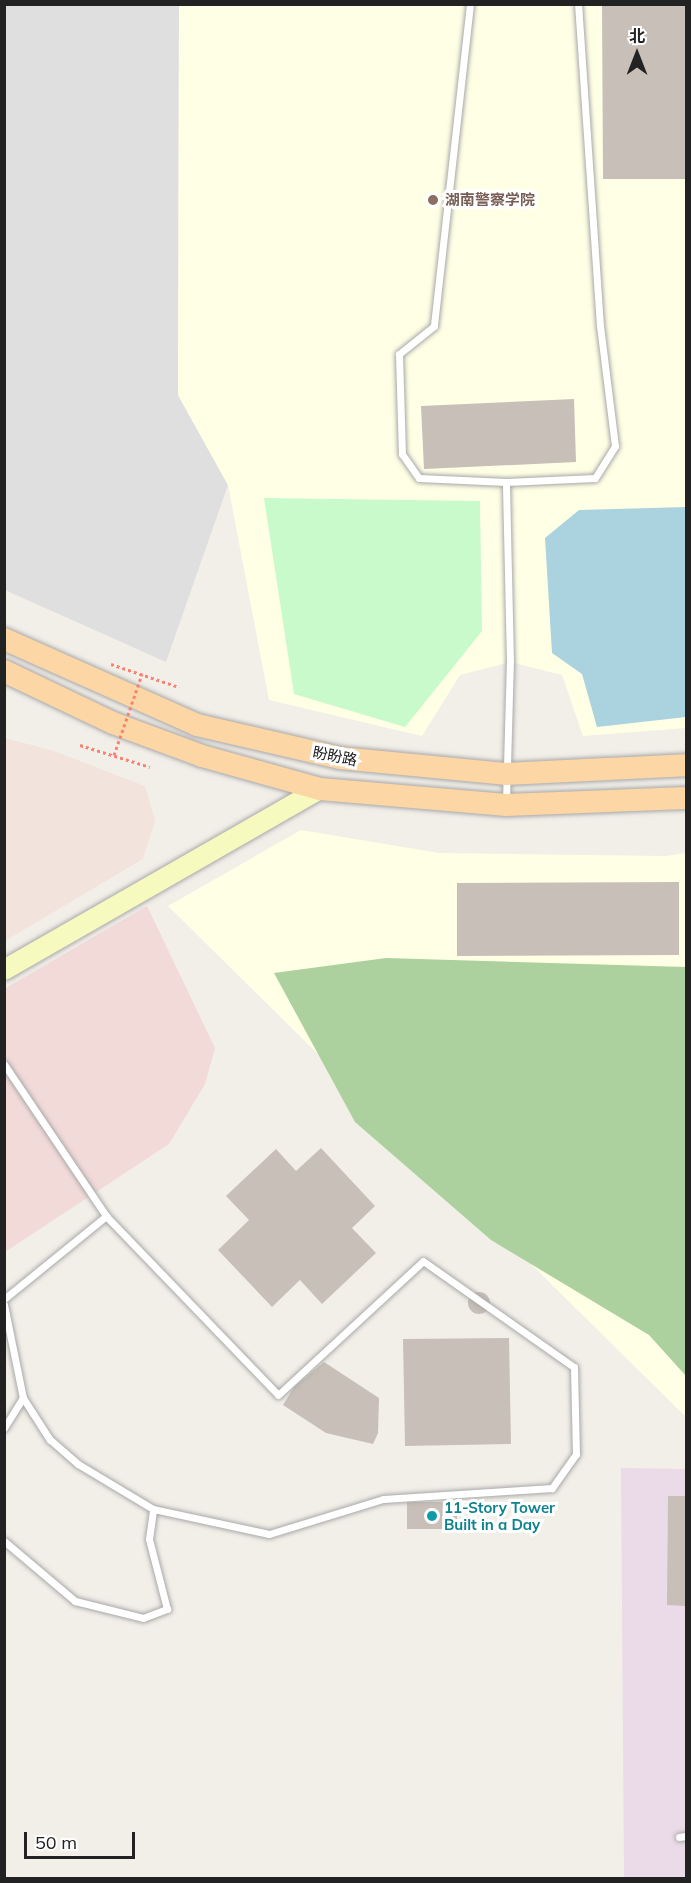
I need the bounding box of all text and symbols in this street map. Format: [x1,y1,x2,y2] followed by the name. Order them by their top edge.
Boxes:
[607,24,667,84] north arrow
[629,26,645,46] text: 北
[445,191,535,209] place label: 湖南警察学院
[426,193,440,207] marker: 湖南警察学院
[311,743,359,769] street label: 盼盼路
[444,1498,555,1533] place label: 11-Story Tower Built in a Day
[425,1509,439,1523] marker: 11-Story Tower Built in a Day
[27,1820,138,1858] scale bar
[35,1831,77,1854] text: 50 m

